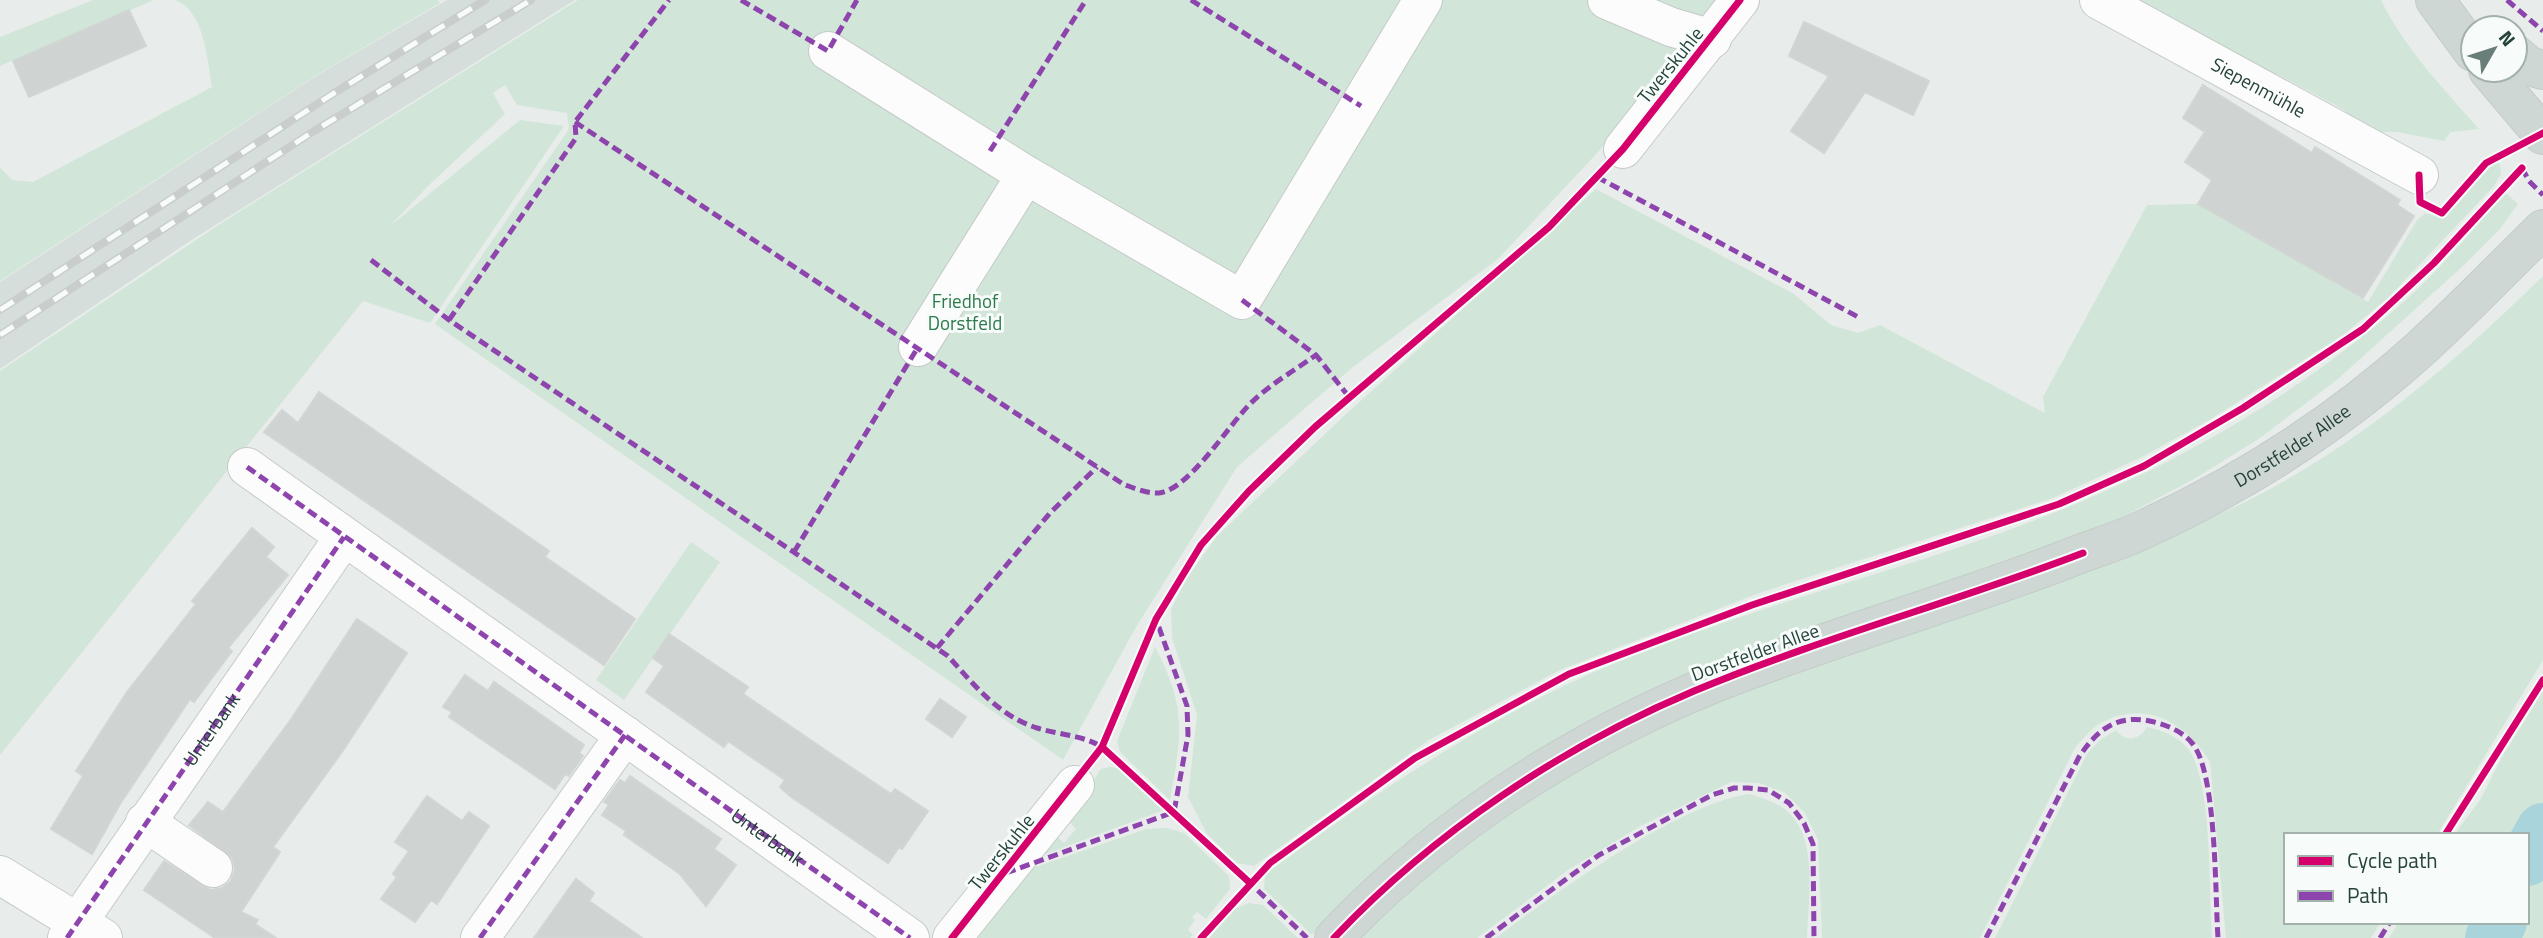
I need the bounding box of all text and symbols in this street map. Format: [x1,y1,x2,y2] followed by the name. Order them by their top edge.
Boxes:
[2459,14,2529,84] north arrow
[1630,20,1710,109] street label: Twerskuhle
[2492,24,2523,52] text: N
[2206,49,2312,125] street label: Siepenmühle
[928,286,1002,337] park label: Friedhof Dorstfeld
[2228,396,2356,494] street label: Dorstfelder Allee
[1687,615,1823,688] street label: Dorstfelder Allee
[175,686,247,772] street label: Unterbank
[726,800,811,873] street label: Unterbank
[961,807,1041,896] street label: Twerskuhle
[2284,833,2529,924] legend
[2347,844,2438,876] text: Cycle path
[2347,879,2389,911] text: Path

